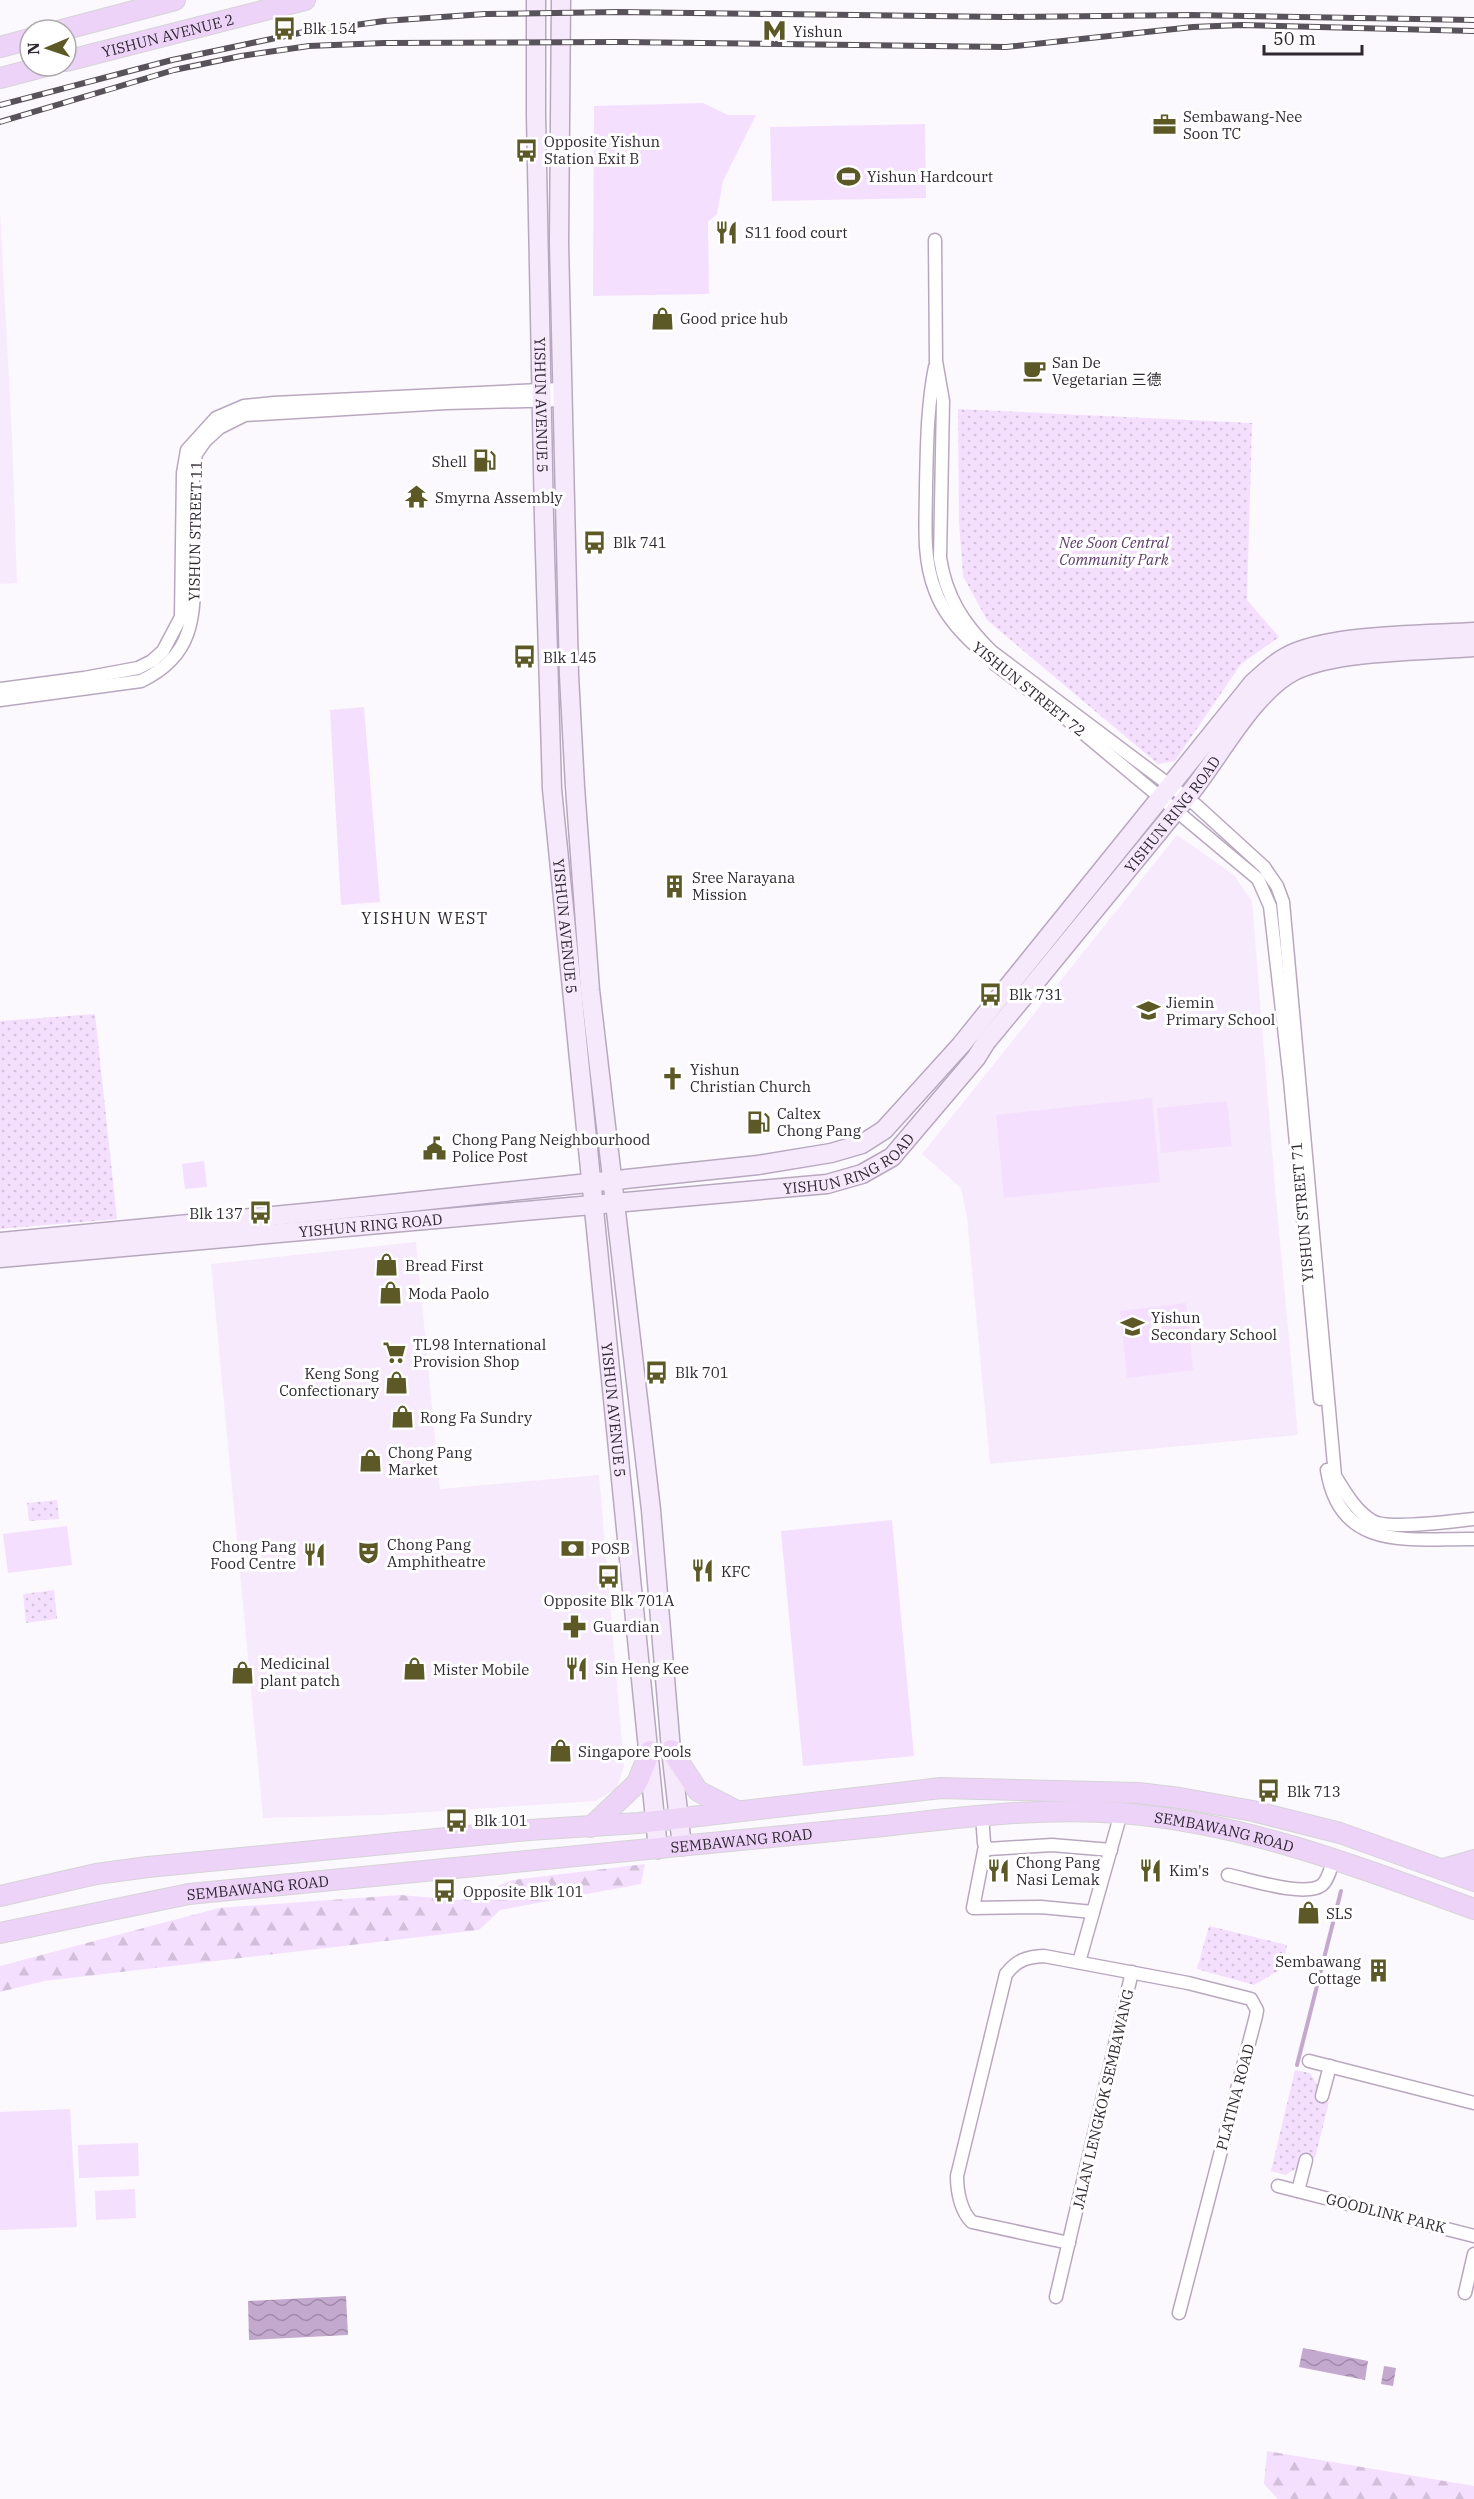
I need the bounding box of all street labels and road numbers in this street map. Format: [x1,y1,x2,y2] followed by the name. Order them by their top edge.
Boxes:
[100,9,236,61] street label: YISHUN AVENUE 2
[531,337,553,473] street label: YISHUN AVENUE 5
[184,461,206,601] street label: YISHUN STREET 11
[968,637,1090,741] street label: YISHUN STREET 72
[1120,752,1224,876] street label: YISHUN RING ROAD
[550,858,582,994] street label: YISHUN AVENUE 5
[782,1129,918,1197] street label: YISHUN RING ROAD
[1286,1141,1318,1283] street label: YISHUN STREET 71
[298,1209,443,1241] street label: YISHUN RING ROAD
[598,1341,630,1478] street label: YISHUN AVENUE 5
[1153,1807,1296,1856] street label: SEMBAWANG ROAD
[670,1824,813,1856] street label: SEMBAWANG ROAD
[186,1871,330,1904] street label: SEMBAWANG ROAD
[1068,1987,1138,2211] street label: JALAN LENGKOK SEMBAWANG
[1212,2042,1258,2152] street label: PLATINA ROAD
[1324,2189,1448,2237] street label: GOODLINK PARK

